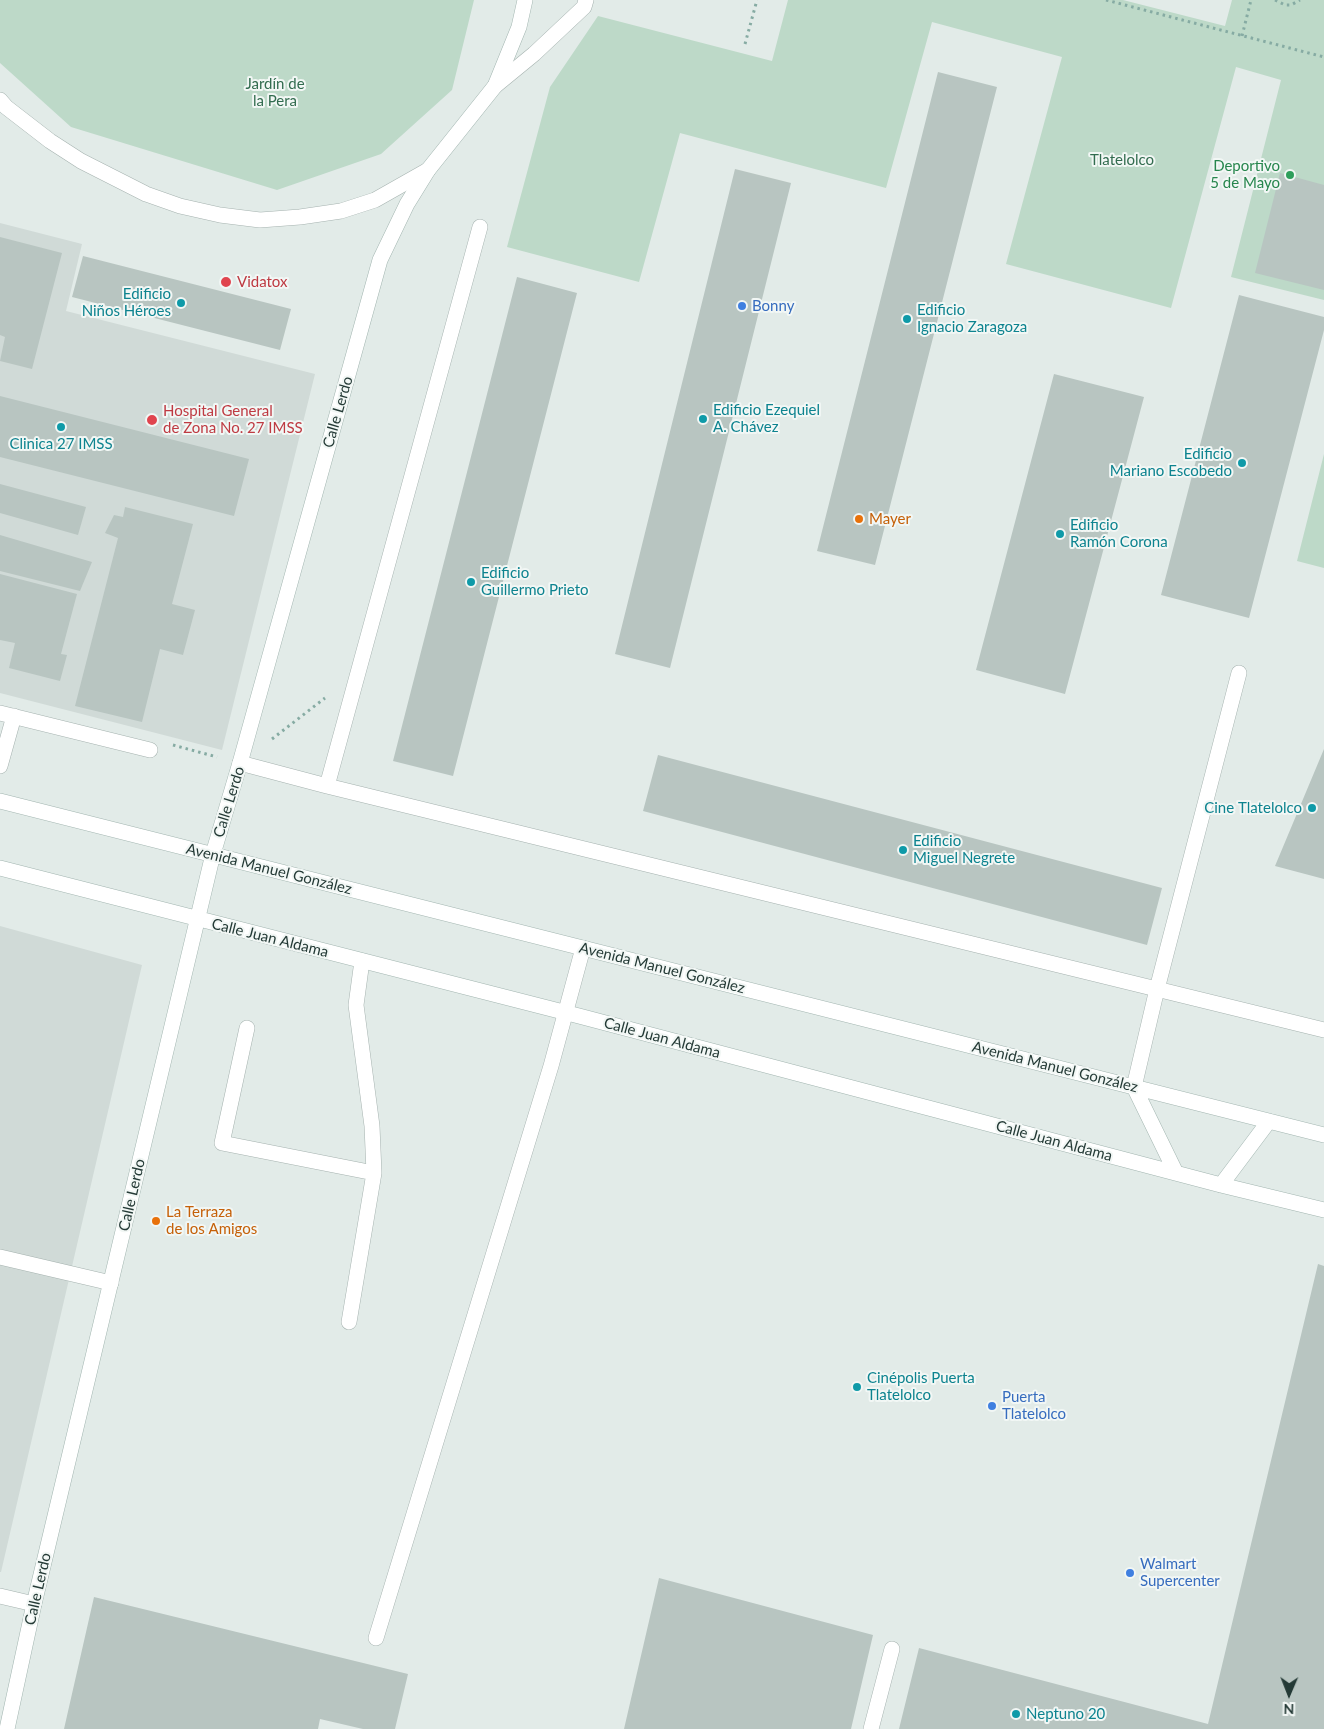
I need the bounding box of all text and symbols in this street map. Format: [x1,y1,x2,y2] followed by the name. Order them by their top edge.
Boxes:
[245,75,305,110] park label: Jardín de la Pera
[1090,151,1154,169] park label: Tlatelolco
[1210,157,1280,192] place label: Deportivo 5 de Mayo
[1284,169,1296,181] marker: Deportivo 5 de Mayo
[237,273,287,291] place label: Vidatox
[219,275,233,289] marker: Vidatox
[82,285,171,320] place label: Edificio Niños Héroes
[175,297,187,309] marker: Edificio Niños Héroes
[752,297,794,315] place label: Bonny
[736,300,748,312] marker: Bonny
[917,301,1027,336] place label: Edificio Ignacio Zaragoza
[901,313,913,325] marker: Edificio Ignacio Zaragoza
[319,374,357,450] street label: Calle Lerdo
[713,401,820,436] place label: Edificio Ezequiel A. Chávez
[163,402,303,437] place label: Hospital General de Zona No. 27 IMSS
[145,413,159,427] marker: Hospital General de Zona No. 27 IMSS
[697,413,709,425] marker: Edificio Ezequiel A. Chávez
[55,421,67,433] marker: Clinica 27 IMSS
[9,435,113,453] place label: Clinica 27 IMSS
[1110,445,1232,480] place label: Edificio Mariano Escobedo
[1236,457,1248,469] marker: Edificio Mariano Escobedo
[869,510,911,528] place label: Mayer
[853,513,865,525] marker: Mayer
[1070,516,1168,551] place label: Edificio Ramón Corona
[1054,528,1066,540] marker: Edificio Ramón Corona
[481,564,589,599] place label: Edificio Guillermo Prieto
[465,576,477,588] marker: Edificio Guillermo Prieto
[210,764,248,840] street label: Calle Lerdo
[1204,799,1302,817] place label: Cine Tlatelolco
[1306,802,1318,814] marker: Cine Tlatelolco
[913,832,1015,867] place label: Edificio Miguel Negrete
[184,840,354,898] street label: Avenida Manuel González
[897,844,909,856] marker: Edificio Miguel Negrete
[210,915,330,961] street label: Calle Juan Aldama
[577,939,747,997] street label: Avenida Manuel González
[602,1014,722,1062] street label: Calle Juan Aldama
[970,1038,1140,1096] street label: Avenida Manuel González
[994,1117,1114,1165] street label: Calle Juan Aldama
[115,1157,149,1233] street label: Calle Lerdo
[166,1203,257,1238] place label: La Terraza de los Amigos
[150,1215,162,1227] marker: La Terraza de los Amigos
[867,1369,975,1404] place label: Cinépolis Puerta Tlatelolco
[851,1381,863,1393] marker: Cinépolis Puerta Tlatelolco
[1002,1388,1066,1423] place label: Puerta Tlatelolco
[986,1400,998,1412] marker: Puerta Tlatelolco
[21,1551,55,1627] street label: Calle Lerdo
[1140,1555,1220,1590] place label: Walmart Supercenter
[1124,1567,1136,1579] marker: Walmart Supercenter
[1264,1669,1314,1719] north arrow
[1283,1701,1294,1718] text: N
[1026,1705,1105,1723] place label: Neptuno 20
[1010,1708,1022,1720] marker: Neptuno 20

